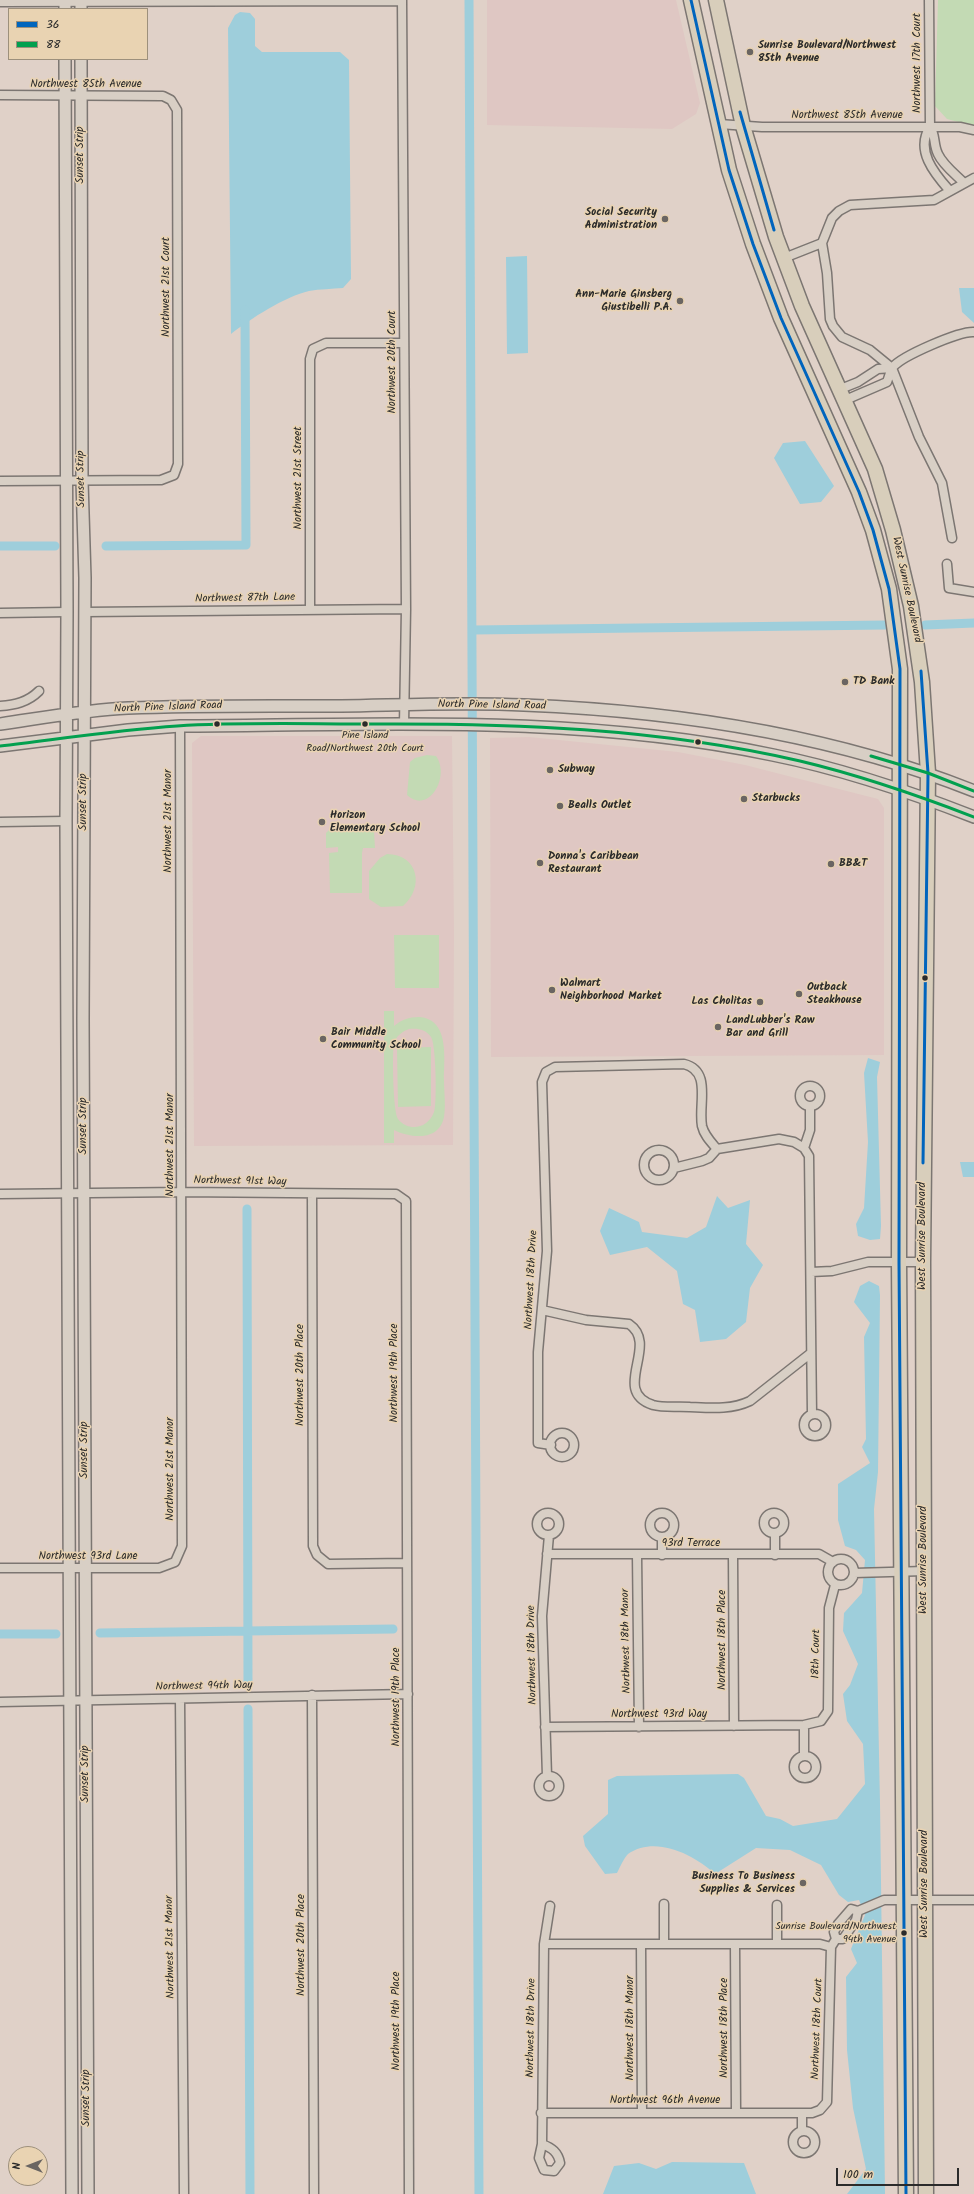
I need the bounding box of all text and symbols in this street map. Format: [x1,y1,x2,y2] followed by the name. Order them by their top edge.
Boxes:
[8,8,148,60] legend
[911,13,925,113] street label: Northwest 17th Court
[46,15,60,34] text: 36
[46,35,60,54] text: 88
[758,39,896,65] place label: Sunrise Boulevard/Northwest 85th Avenue
[745,47,755,57] marker: Sunrise Boulevard/Northwest 85th Avenue
[30,78,142,92] street label: Northwest 85th Avenue
[791,109,903,123] street label: Northwest 85th Avenue
[74,127,88,183] street label: Sunset Strip
[585,206,657,232] place label: Social Security Administration
[660,214,670,224] marker: Social Security Administration
[160,237,174,337] street label: Northwest 21st Court
[575,288,672,314] place label: Ann-Marie Ginsberg Giustibelli P.A.
[675,296,685,306] marker: Ann-Marie Ginsberg Giustibelli P.A.
[386,310,400,414] street label: Northwest 20th Court
[292,426,306,530] street label: Northwest 21st Street
[75,450,89,508] street label: Sunset Strip
[888,536,924,644] street label: West Sunrise Boulevard
[195,592,295,606] street label: Northwest 87th Lane
[853,675,895,689] place label: TD Bank
[840,677,850,687] marker: TD Bank
[438,698,546,714] street label: North Pine Island Road
[114,700,222,716] street label: North Pine Island Road
[212,719,222,729] unlabelled marker
[360,719,370,729] marker: Pine Island Road/Northwest 20th Court
[306,730,424,754] place label: Pine Island Road/Northwest 20th Court
[693,737,703,747] unlabelled marker
[558,763,595,777] place label: Subway
[545,765,555,775] marker: Subway
[162,769,176,873] street label: Northwest 21st Manor
[77,774,91,830] street label: Sunset Strip
[752,792,800,806] place label: Starbucks
[739,794,749,804] marker: Starbucks
[568,799,631,813] place label: Bealls Outlet
[555,801,565,811] marker: Bealls Outlet
[330,809,420,835] place label: Horizon Elementary School
[317,817,327,827] marker: Horizon Elementary School
[548,850,639,876] place label: Donna's Caribbean Restaurant
[839,857,867,871] place label: BB&T
[535,858,545,868] marker: Donna's Caribbean Restaurant
[826,859,836,869] marker: BB&T
[920,973,930,983] unlabelled marker
[560,977,662,1003] place label: Walmart Neighborhood Market
[807,981,861,1007] place label: Outback Steakhouse
[547,985,557,995] marker: Walmart Neighborhood Market
[794,989,804,999] marker: Outback Steakhouse
[692,995,752,1009] place label: Las Cholitas
[755,997,765,1007] marker: Las Cholitas
[726,1014,815,1040] place label: LandLubber's Raw Bar and Grill
[713,1022,723,1032] marker: LandLubber's Raw Bar and Grill
[331,1026,421,1052] place label: Bair Middle Community School
[318,1034,328,1044] marker: Bair Middle Community School
[164,1093,178,1197] street label: Northwest 21st Manor
[77,1098,91,1154] street label: Sunset Strip
[193,1175,287,1189] street label: Northwest 91st Way
[916,1182,930,1290] street label: West Sunrise Boulevard
[523,1230,541,1330] street label: Northwest 18th Drive
[294,1324,308,1426] street label: Northwest 20th Place
[388,1324,402,1422] street label: Northwest 19th Place
[164,1417,178,1521] street label: Northwest 21st Manor
[78,1422,92,1478] street label: Sunset Strip
[917,1506,931,1614] street label: West Sunrise Boulevard
[662,1537,720,1551] street label: 93rd Terrace
[38,1550,138,1564] street label: Northwest 93rd Lane
[619,1588,635,1694] street label: Northwest 18th Manor
[716,1590,730,1690] street label: Northwest 18th Place
[526,1605,540,1705] street label: Northwest 18th Drive
[810,1629,824,1679] street label: 18th Court
[390,1648,404,1746] street label: Northwest 19th Place
[155,1680,253,1694] street label: Northwest 94th Way
[611,1708,707,1722] street label: Northwest 93rd Way
[79,1746,93,1802] street label: Sunset Strip
[918,1830,932,1938] street label: West Sunrise Boulevard
[692,1870,795,1896] place label: Business To Business Supplies & Services
[798,1878,808,1888] marker: Business To Business Supplies & Services
[295,1894,309,1996] street label: Northwest 20th Place
[163,1895,179,1999] street label: Northwest 21st Manor
[775,1921,896,1944] place label: Sunrise Boulevard/Northwest 94th Avenue
[899,1928,909,1938] marker: Sunrise Boulevard/Northwest 94th Avenue
[390,1972,404,2070] street label: Northwest 19th Place
[624,1976,638,2080] street label: Northwest 18th Manor
[525,1978,539,2078] street label: Northwest 18th Drive
[718,1978,732,2078] street label: Northwest 18th Place
[810,1978,826,2080] street label: Northwest 18th Court
[80,2070,94,2126] street label: Sunset Strip
[610,2094,720,2108] street label: Northwest 96th Avenue
[8,2146,48,2186] north arrow
[838,2160,961,2186] scale bar
[8,2163,26,2169] text: N
[843,2165,873,2184] text: 100 m

